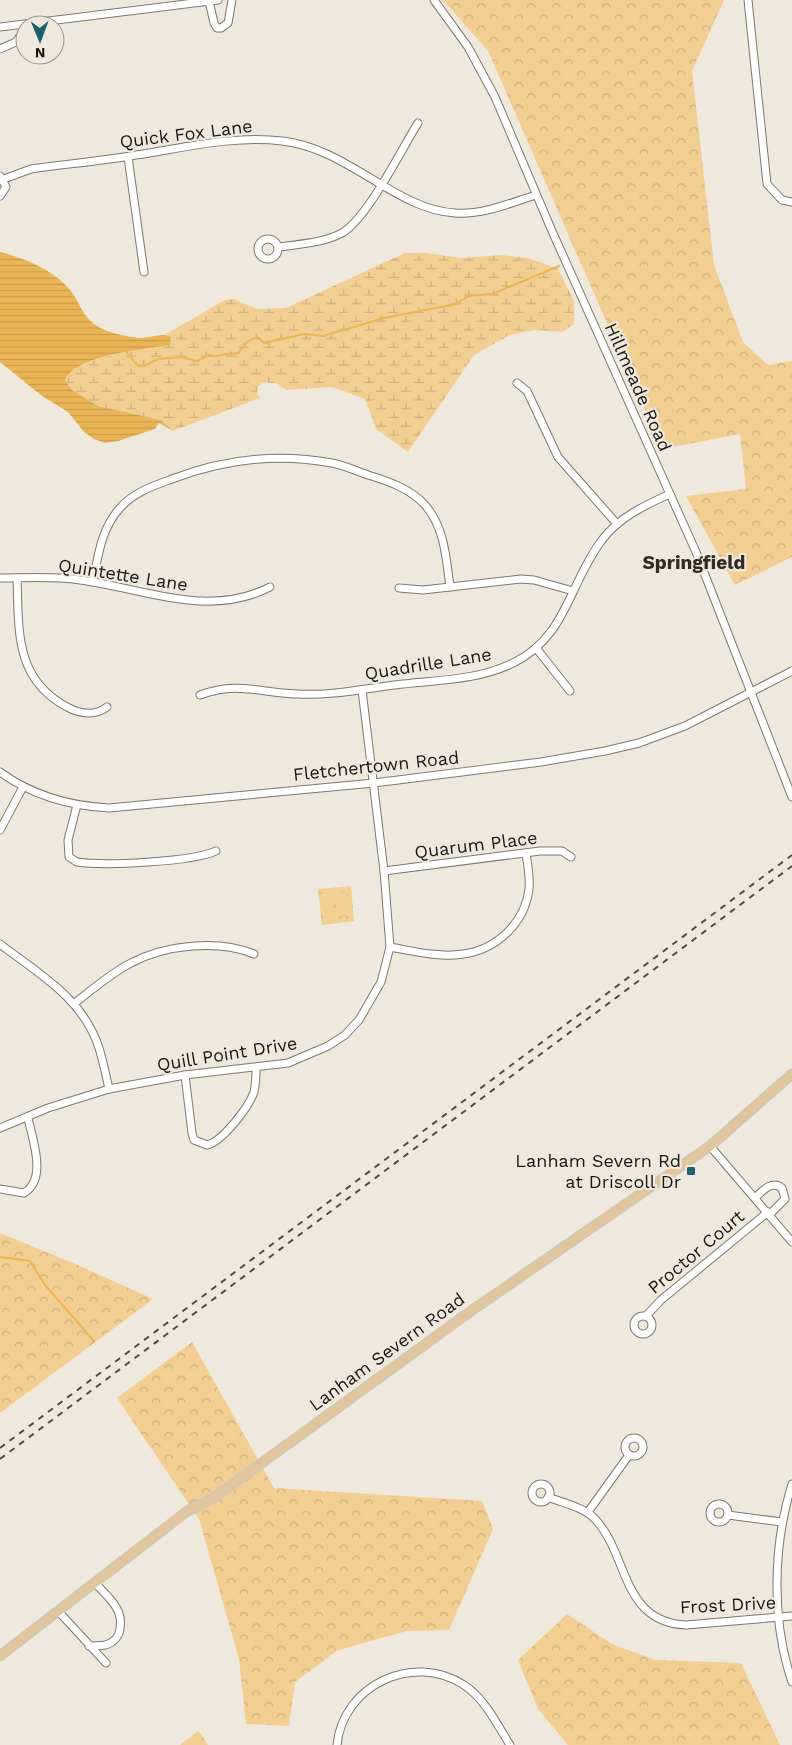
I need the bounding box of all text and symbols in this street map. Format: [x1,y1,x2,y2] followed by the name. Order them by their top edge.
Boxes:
[15,15,65,65] north arrow
[35,45,46,61] text: N
[118,115,254,152] street label: Quick Fox Lane
[601,319,676,454] street label: Hillmeade Road
[643,551,745,574] district label: Springfield
[57,554,189,595] street label: Quintette Lane
[363,643,493,684] street label: Quadrille Lane
[292,746,460,785] street label: Fletchertown Road
[413,827,539,862] street label: Quarum Place
[155,1032,299,1075] street label: Quill Point Drive
[515,1150,681,1192] place label: Lanham Severn Rd at Driscoll Dr
[685,1165,697,1177] marker: Lanham Severn Rd at Driscoll Dr
[643,1205,748,1298] street label: Proctor Court
[305,1288,468,1415] street label: Lanham Severn Road
[679,1592,776,1617] street label: Frost Drive

